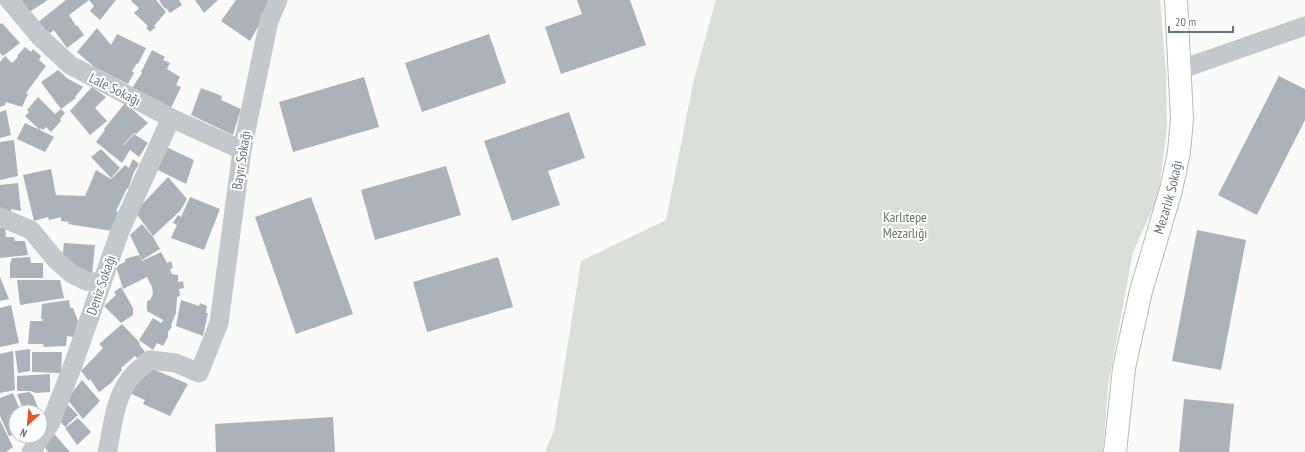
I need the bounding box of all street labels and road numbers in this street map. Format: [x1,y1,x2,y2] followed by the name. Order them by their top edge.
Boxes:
[86,68,144,110] street label: Lale Sokağı
[227,129,255,191] street label: Bayır Sokağı
[1149,159,1186,236] street label: Mezarlık Sokağı
[82,253,120,317] street label: Deniz Sokağı

